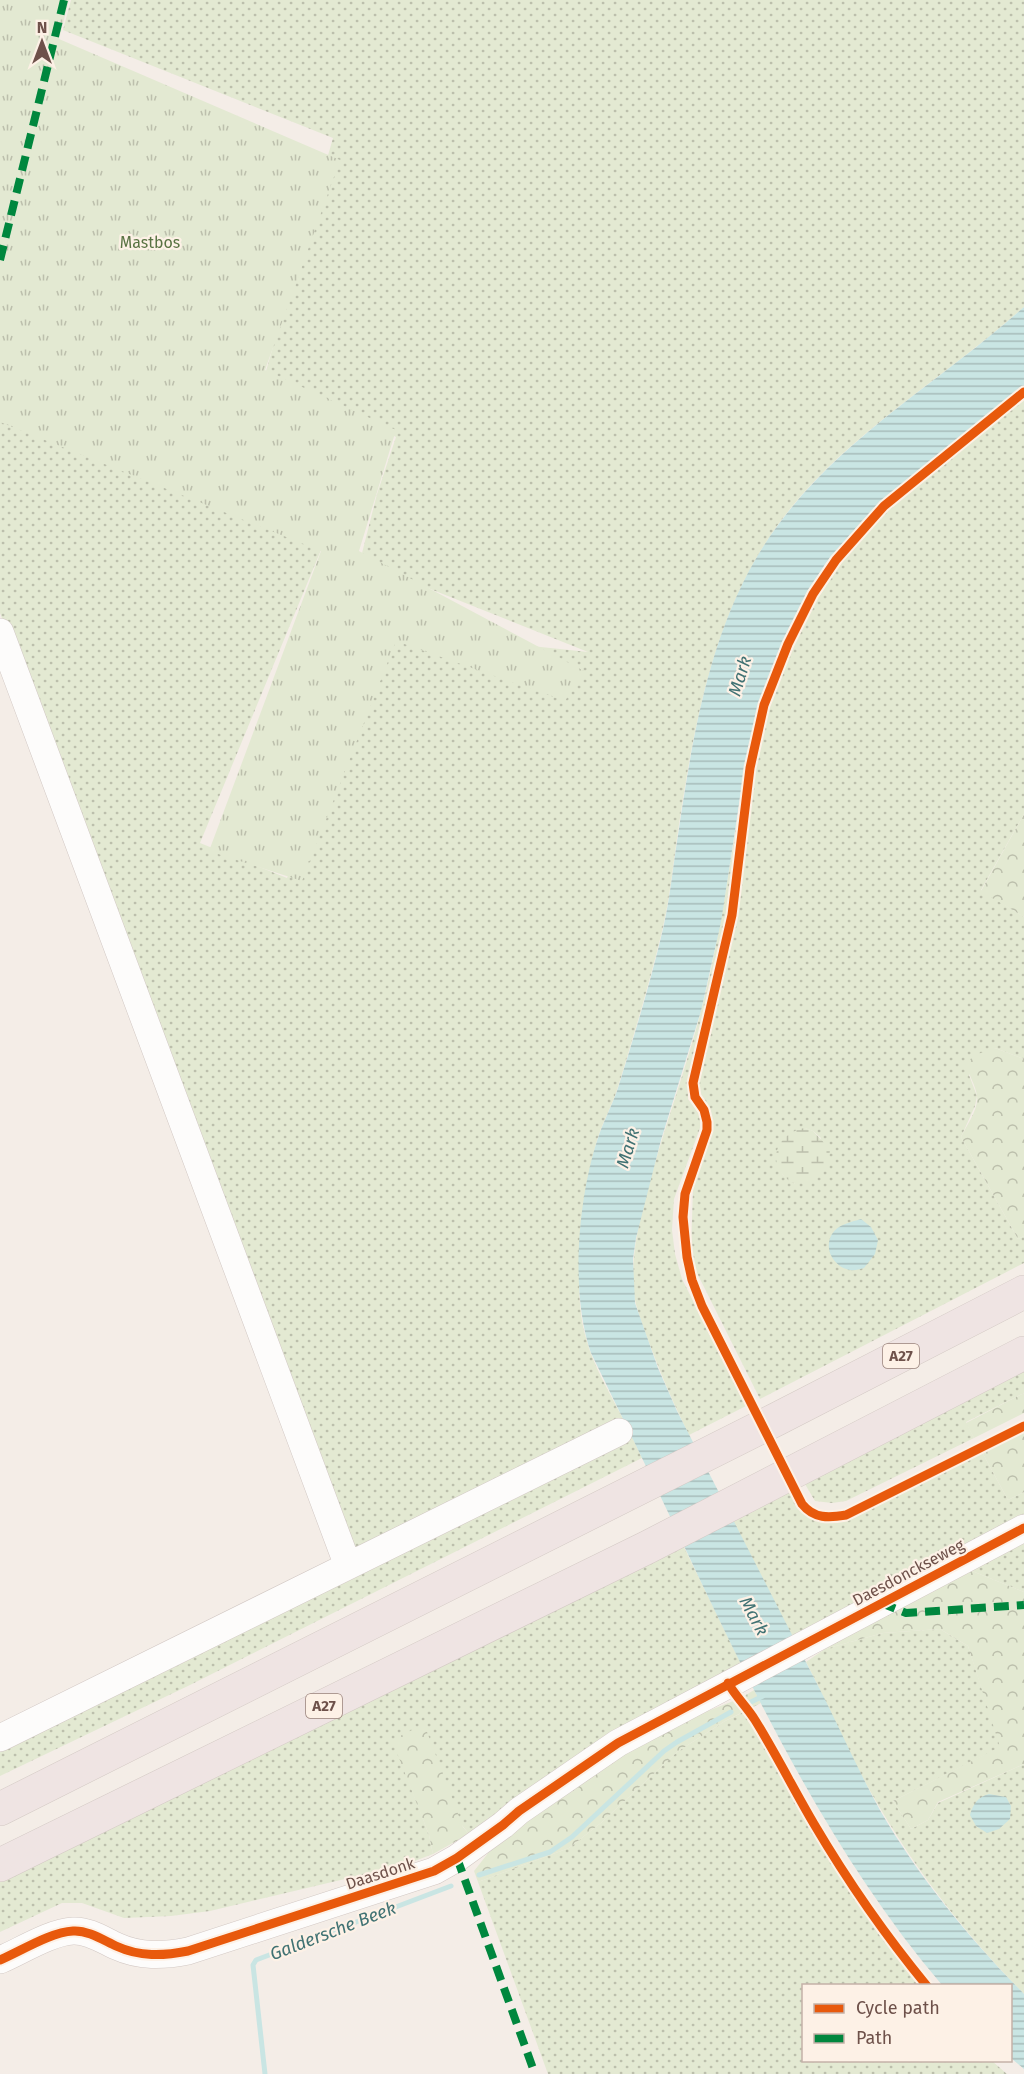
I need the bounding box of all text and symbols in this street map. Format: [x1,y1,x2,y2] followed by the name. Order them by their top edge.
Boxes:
[12,12,72,72] north arrow
[37,18,47,37] text: N
[120,233,180,252] park label: Mastbos
[724,653,757,699] water label: Mark
[612,1125,645,1171] water label: Mark
[883,1344,919,1368] road number: A27
[849,1535,968,1610] street label: Daesdonckseweg
[735,1593,773,1639] water label: Mark
[306,1694,342,1718] road number: A27
[343,1853,418,1894] street label: Daasdonk
[267,1897,399,1965] water label: Galdersche Beek
[802,1984,1012,2062] legend
[856,1997,940,2019] text: Cycle path
[856,2027,892,2049] text: Path

